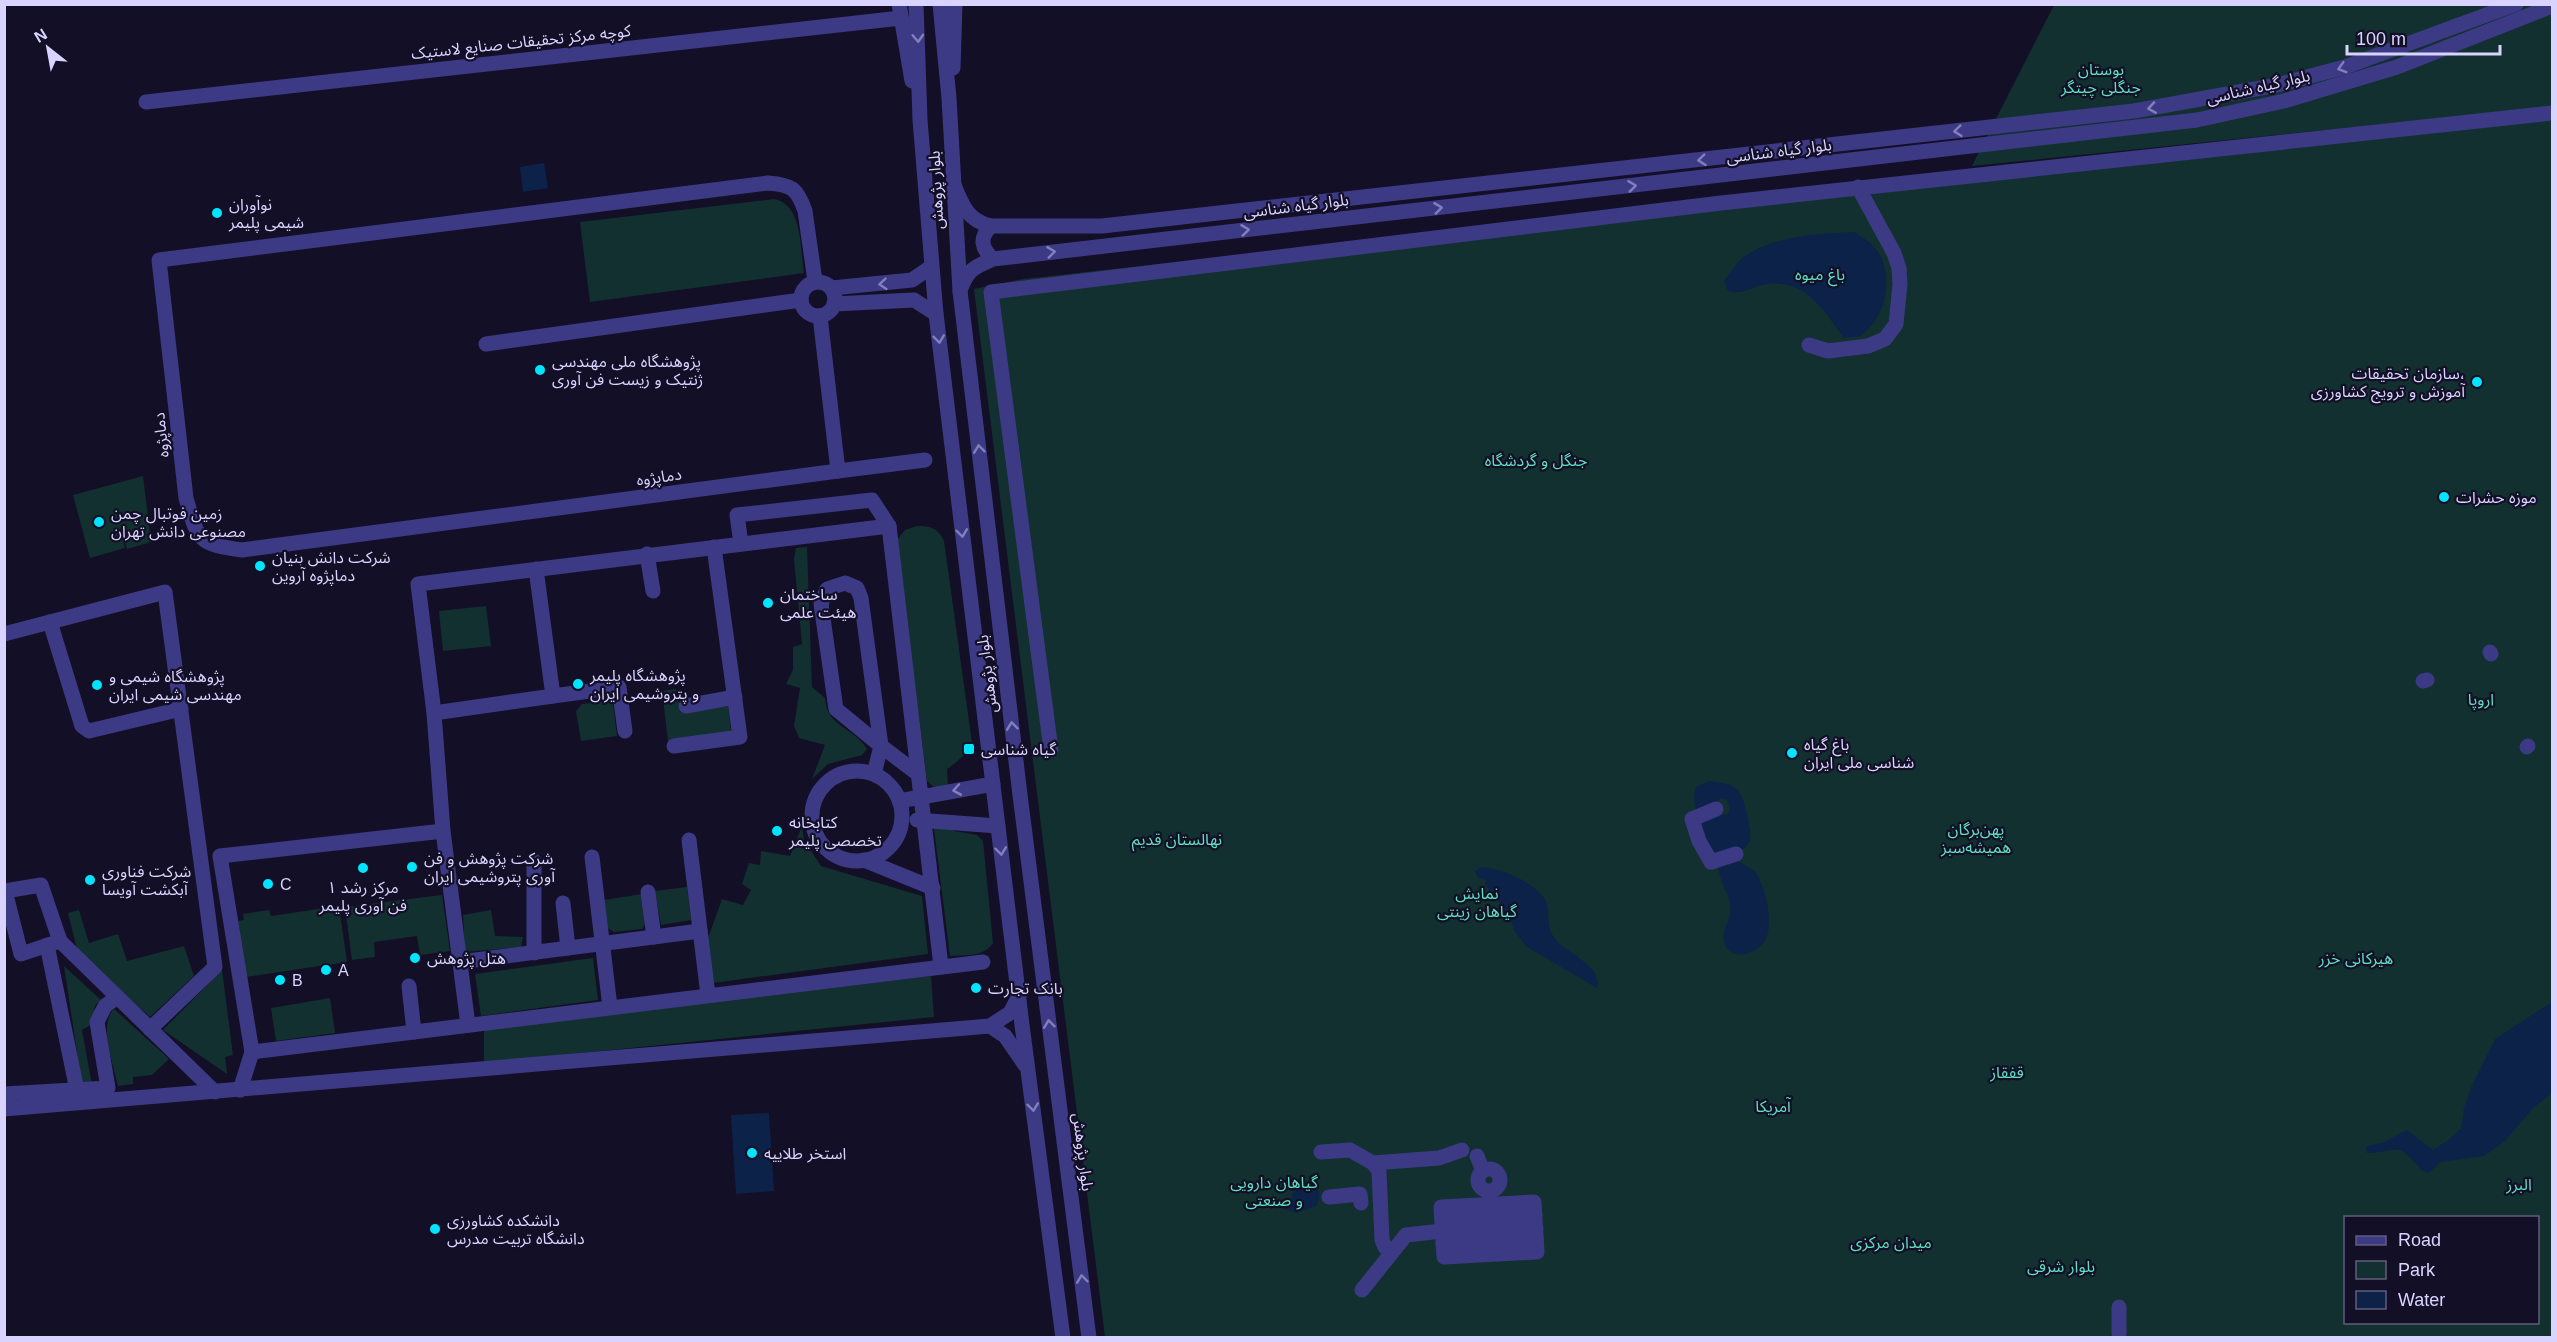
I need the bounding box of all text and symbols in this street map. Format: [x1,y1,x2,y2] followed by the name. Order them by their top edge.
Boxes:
[18,18,78,78] north arrow
[2347,18,2500,56] scale bar
[410,22,632,66] street label: کوچه مرکز تحقیقات صنایع لاستیک
[31,25,50,46] text: N
[2356,29,2406,49] text: 100 m
[911,34,924,43] one-way arrow
[2060,61,2141,98] park label: بوستان جنگلی چیتگر
[2338,61,2348,73] one-way arrow
[2204,67,2312,108] street label: بلوار گیاه شناسی
[2147,101,2157,114] one-way arrow
[1954,124,1963,136] one-way arrow
[1725,136,1833,167] street label: بلوار گیاه شناسی
[925,150,949,230] street label: بلوار پژوهش
[1697,153,1706,166] one-way arrow
[1628,180,1637,192] one-way arrow
[1242,191,1350,222] street label: بلوار گیاه شناسی
[228,195,304,233] place label: نوآوران شیمی پلیمر
[1434,202,1443,215] one-way arrow
[210,206,224,220] marker: نوآوران شیمی پلیمر
[1240,224,1249,237] one-way arrow
[1046,246,1055,259] one-way arrow
[1795,266,1845,287] park label: باغ میوه
[879,277,888,290] one-way arrow
[932,335,945,344] one-way arrow
[552,353,703,389] place label: پژوهشگاه ملی مهندسی ژنتیک و زیست فن آوری
[533,363,547,377] marker: پژوهشگاه ملی مهندسی ژنتیک و زیست فن آوری
[2311,365,2466,404] place label: سازمان تحقیقات، آموزش و ترویج کشاورزی
[2470,375,2484,389] marker: سازمان تحقیقات، آموزش و ترویج کشاورزی
[150,411,174,458] street label: دماپژوه
[973,444,986,453] one-way arrow
[1485,452,1587,470] park label: جنگل و گردشگاه
[635,465,683,491] street label: دماپژوه
[2456,489,2537,507] place label: موزه حشرات
[2437,490,2451,504] marker: موزه حشرات
[111,505,246,541] place label: زمین فوتبال چمن مصنوعی دانش تهران
[92,515,106,529] marker: زمین فوتبال چمن مصنوعی دانش تهران
[956,528,968,537] one-way arrow
[272,549,391,586] place label: شرکت دانش بنیان دماپژوه آروین
[253,559,267,573] marker: شرکت دانش بنیان دماپژوه آروین
[780,586,856,622] place label: ساختمان هیئت علمی
[761,596,775,610] marker: ساختمان هیئت علمی
[974,634,1002,714] street label: بلوار پژوهش
[589,667,699,704] place label: پژوهشگاه پلیمر و پتروشیمی ایران
[109,668,242,704] place label: پژوهشگاه شیمی و مهندسی شیمی ایران
[571,677,585,691] marker: پژوهشگاه پلیمر و پتروشیمی ایران
[90,678,104,692] marker: پژوهشگاه شیمی و مهندسی شیمی ایران
[2468,691,2494,710] park label: اروپا
[1006,721,1018,730] one-way arrow
[1804,736,1914,772] place label: باغ گیاه‌ شناسی ملی ایران
[981,741,1057,759] place label: گیاه شناسی
[962,742,976,756] marker: گیاه شناسی
[1785,746,1799,760] marker: باغ گیاه‌ شناسی ملی ایران
[953,783,963,796] one-way arrow
[788,814,882,851] place label: کتابخانه تخصصی پلیمر
[1940,821,2011,857] park label: پهن‌برگان همیشه‌سبز
[770,824,784,838] marker: کتابخانه تخصصی پلیمر
[1132,831,1222,852] park label: نهالستان قدیم
[995,847,1007,856] one-way arrow
[424,850,556,887] place label: شرکت پژوهش و فن آوری پتروشیمی ایران
[405,860,419,874] marker: شرکت پژوهش و فن آوری پتروشیمی ایران
[356,861,370,875] marker: ۱ مرکز رشد فن آوری پلیمر
[102,863,191,899] place label: شرکت فناوری آبکشت آویسا
[83,873,97,887] marker: شرکت فناوری آبکشت آویسا
[280,876,292,893] place label: C
[261,877,275,891] marker: C
[318,879,407,916] place label: ۱ مرکز رشد فن آوری پلیمر
[1437,885,1517,921] park label: نمایش گیاهان زینتی
[427,950,506,969] place label: هتل پژوهش
[2318,950,2393,968] park label: هیرکانی خزر
[408,951,422,965] marker: هتل پژوهش
[338,962,349,979] place label: A
[319,963,333,977] marker: A
[292,972,303,989] place label: B
[273,973,287,987] marker: B
[988,980,1063,998] place label: بانک تجارت
[969,981,983,995] marker: بانک تجارت
[1043,1019,1056,1028] one-way arrow
[1989,1064,2024,1082] park label: قفقاز
[1755,1097,1792,1116] park label: آمریکا
[1026,1103,1038,1112] one-way arrow
[1068,1112,1096,1192] street label: بلوار پژوهش
[764,1145,846,1163] place label: استخر طلاییه
[745,1146,759,1160] marker: استخر طلاییه
[1230,1174,1318,1210] park label: گیاهان دارویی و صنعتی
[2505,1176,2532,1194] park label: البرز
[447,1212,585,1248] place label: دانشکده کشاورزی دانشگاه تربیت مدرس
[2344,1216,2539,1324] legend
[428,1222,442,1236] marker: دانشکده کشاورزی دانشگاه تربیت مدرس
[2398,1230,2441,1250] text: Road
[1850,1234,1932,1252] park label: میدان مرکزی
[2027,1258,2095,1276] park label: بلوار شرقی
[2398,1260,2436,1280] text: Park
[1076,1275,1088,1284] one-way arrow
[2398,1290,2445,1310] text: Water

